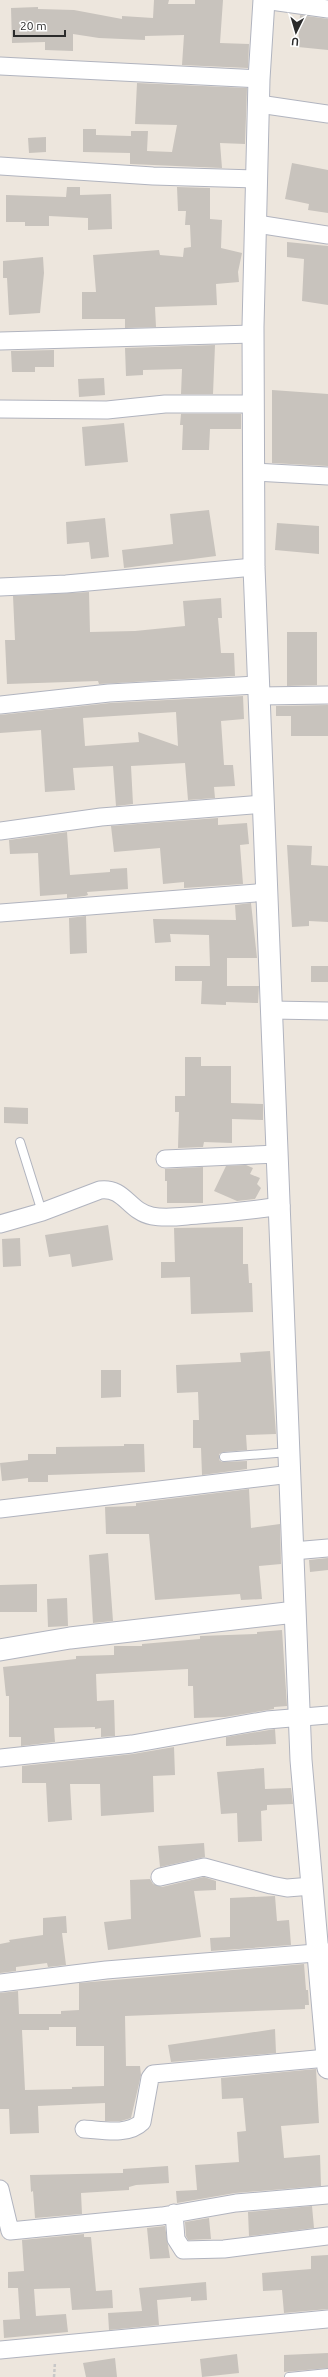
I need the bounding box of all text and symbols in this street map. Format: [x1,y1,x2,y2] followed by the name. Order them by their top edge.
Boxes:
[14,12,65,38] scale bar
[276,12,316,52] north arrow
[20,19,47,32] text: 20 m
[291,36,299,48] text: U

